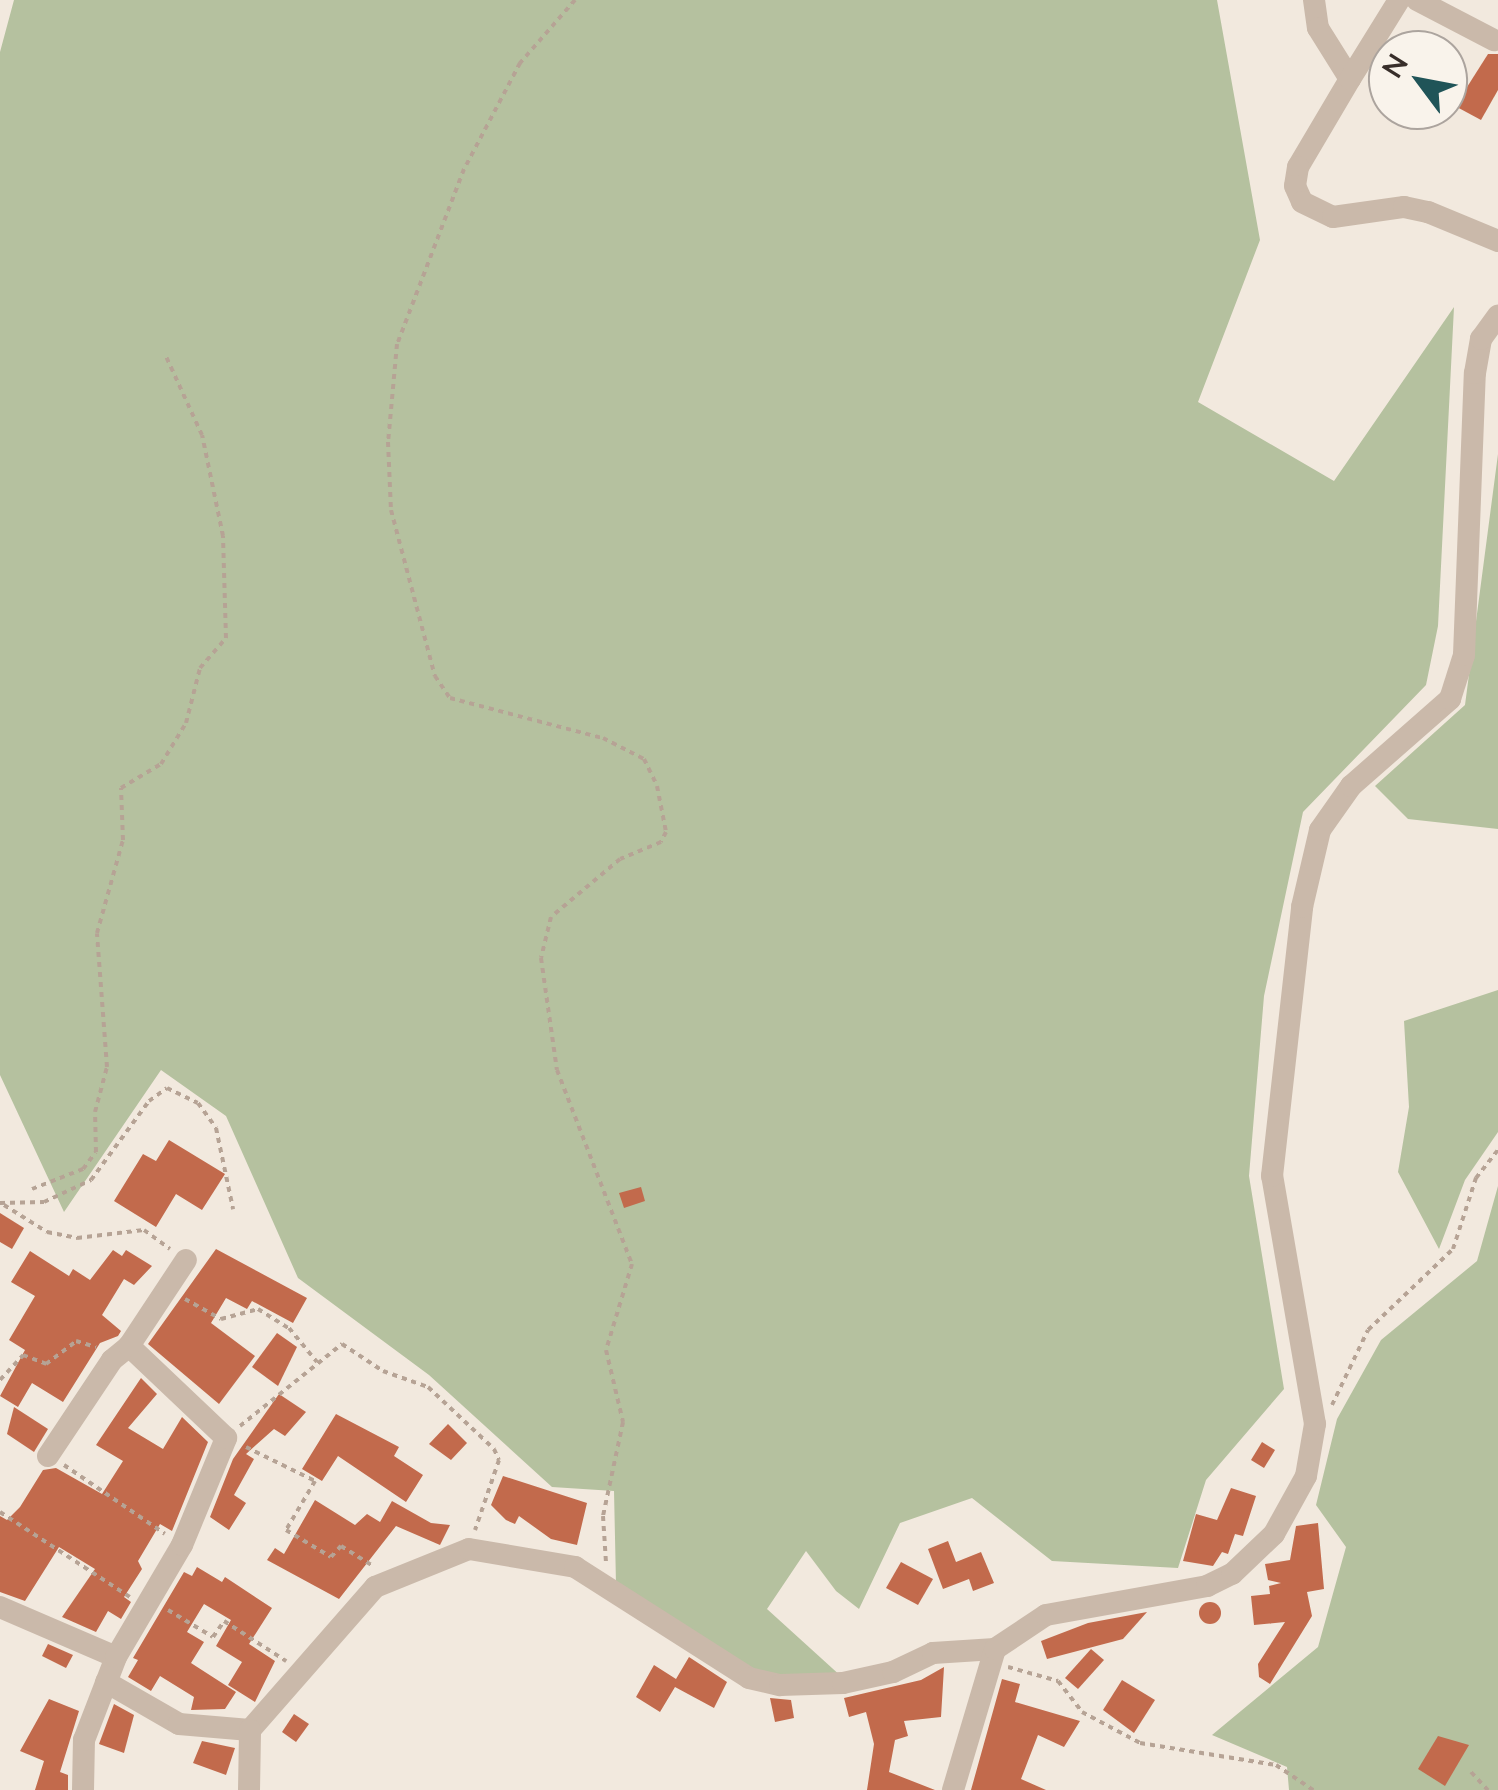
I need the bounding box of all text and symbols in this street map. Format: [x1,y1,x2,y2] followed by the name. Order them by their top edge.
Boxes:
[1368,30,1468,130] north arrow
[1374,47,1414,83] text: N

